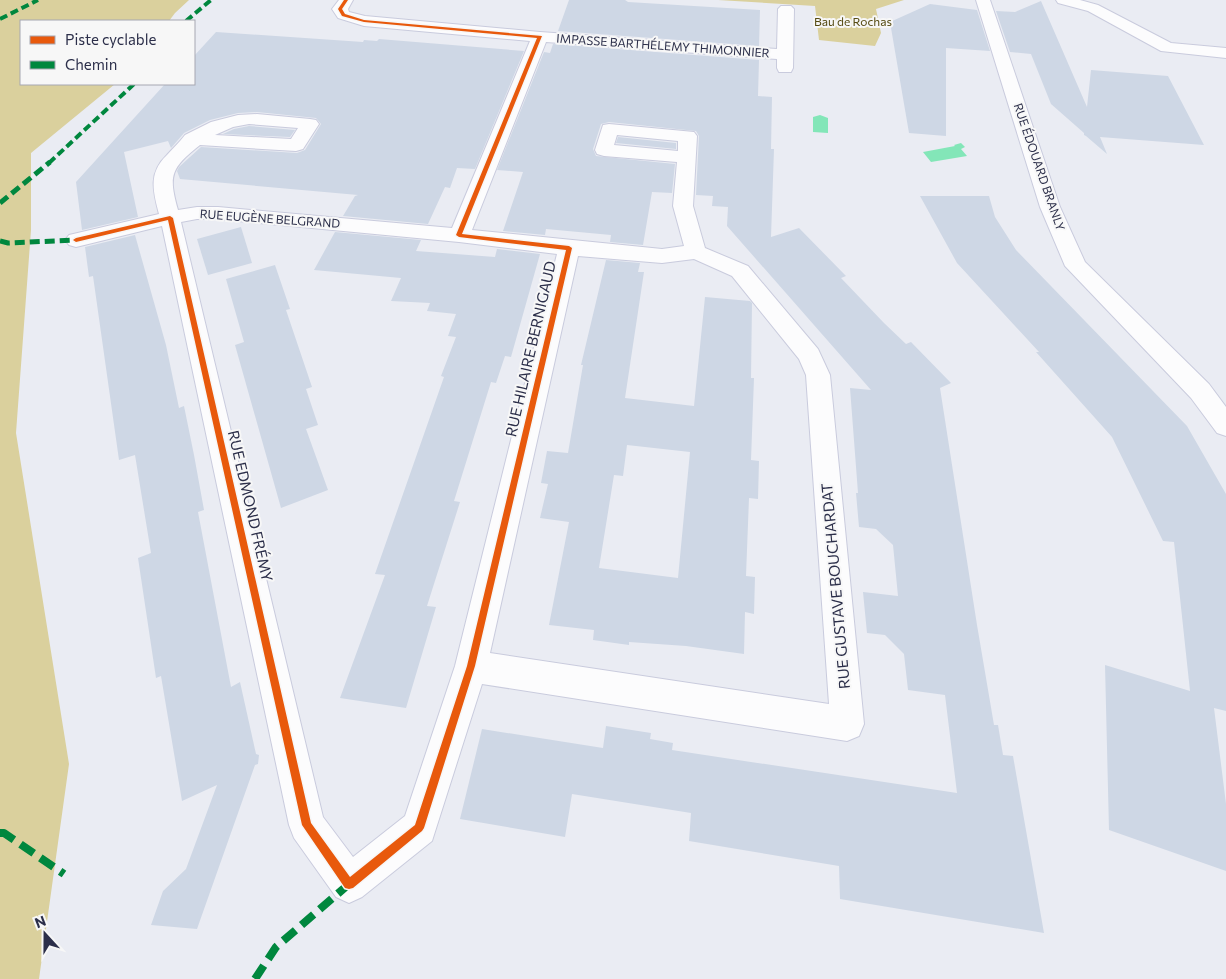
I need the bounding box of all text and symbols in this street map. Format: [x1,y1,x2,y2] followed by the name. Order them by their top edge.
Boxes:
[814,14,892,28] park label: Bau de Rochas
[20,20,195,85] legend
[65,30,157,48] text: Piste cyclable
[556,31,770,59] street label: IMPASSE BARTHÉLEMY THIMONNIER
[65,55,117,73] text: Chemin
[1011,101,1068,233] street label: RUE ÉDOUARD BRANLY
[199,206,341,230] street label: RUE EUGÈNE BELGRAND
[501,259,559,438] street label: RUE HILAIRE BERNIGAUD
[225,428,278,583] street label: RUE EDMOND FRÉMY
[817,482,853,690] street label: RUE GUSTAVE BOUCHARDAT
[20,909,70,959] north arrow
[32,912,48,931] text: N

